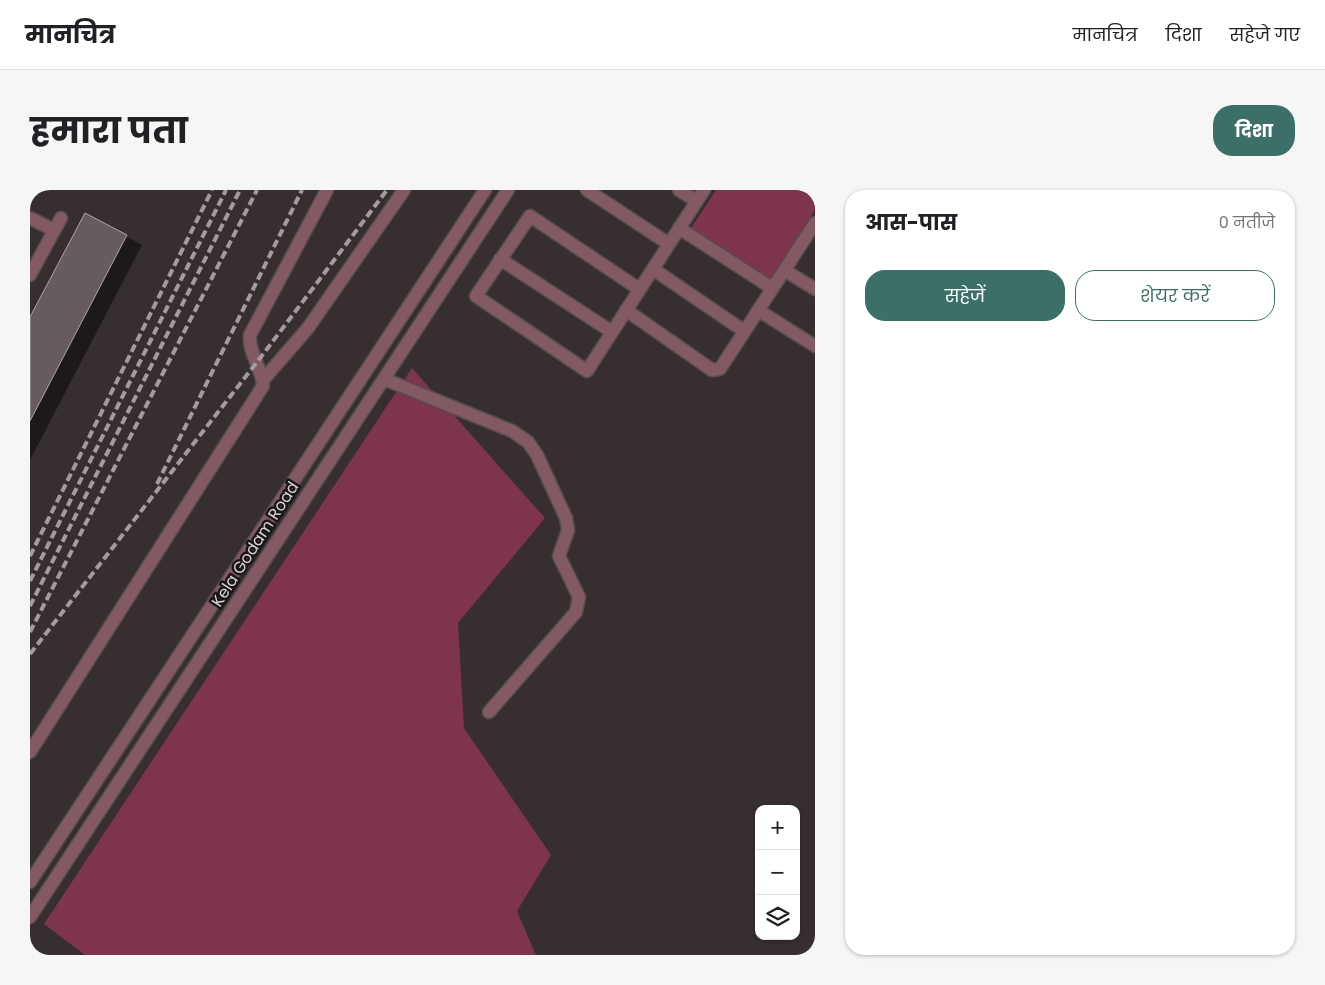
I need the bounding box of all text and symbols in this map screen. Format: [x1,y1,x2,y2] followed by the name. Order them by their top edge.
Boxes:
[25,18,115,51] text: मानचित्र
[1073,22,1137,47] text: मानचित्र
[1165,22,1202,47] text: दिशा
[1230,22,1300,47] text: सहेजे गए
[1213,105,1295,156] button: दिशा
[30,106,188,155] text: हमारा पता
[865,208,957,237] text: आस-पास
[1219,211,1275,234] text: 0 नतीजे
[865,270,1065,321] button: सहेजें
[1075,270,1275,321] button: शेयर करें
[206,477,304,611] street label: Kela Godam Road
[755,805,800,940] map controls
[755,805,800,850] button: +
[755,850,800,895] button: −
[755,895,800,940] button: layers

